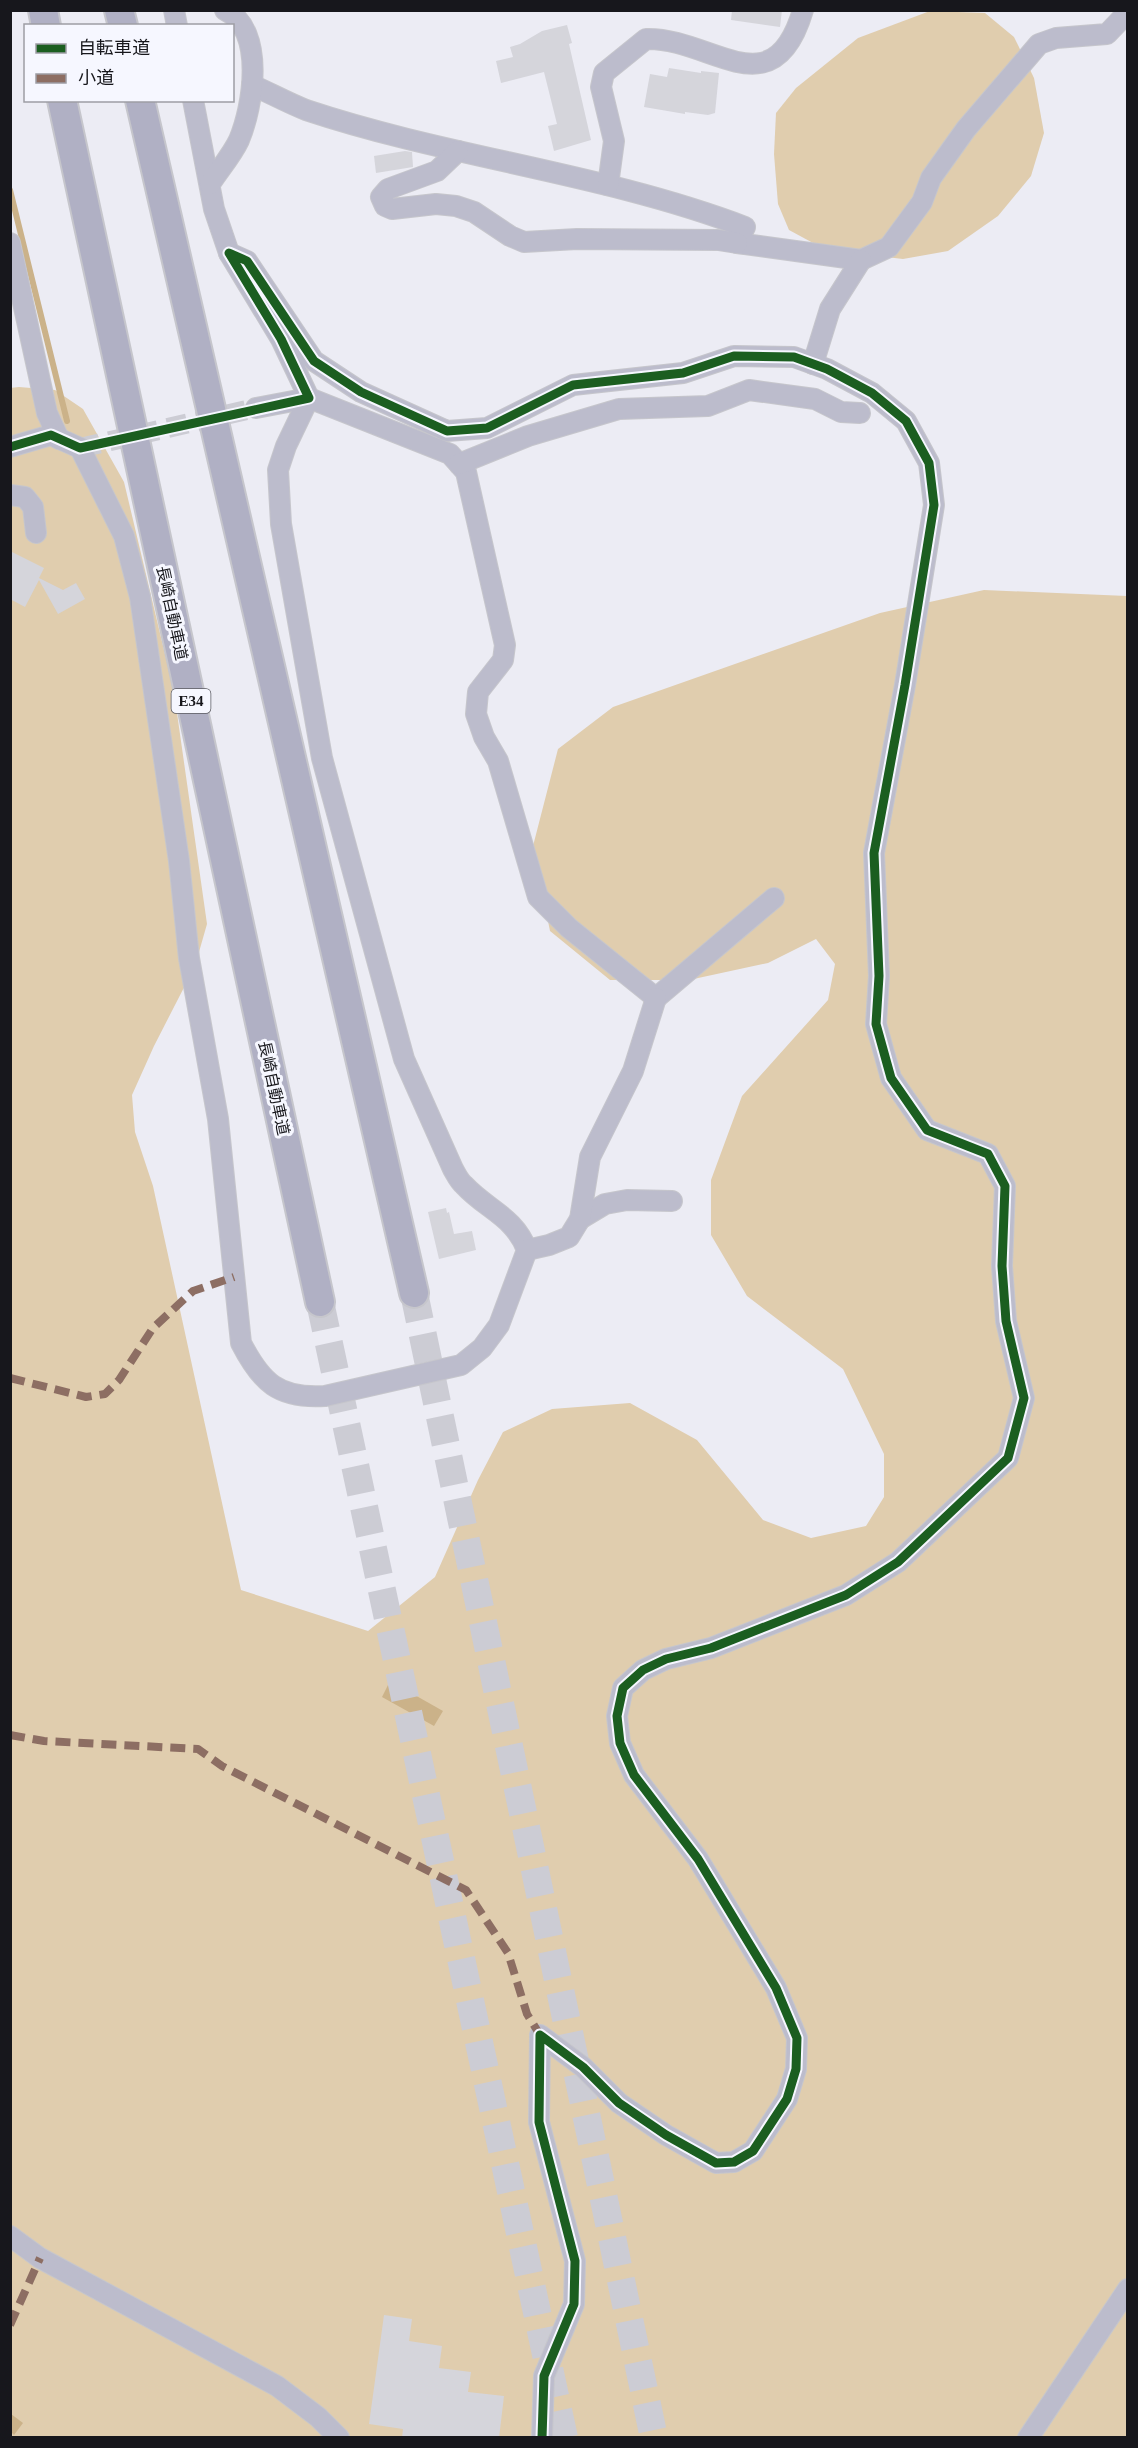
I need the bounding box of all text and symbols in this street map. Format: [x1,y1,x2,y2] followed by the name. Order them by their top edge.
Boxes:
[24,24,234,102] legend
[78,38,150,58] text: 自転車道
[78,68,114,88] text: 小道
[154,564,190,662] street label: 長崎自動車道
[172,689,210,713] road number: E34
[256,1039,292,1137] street label: 長崎自動車道

